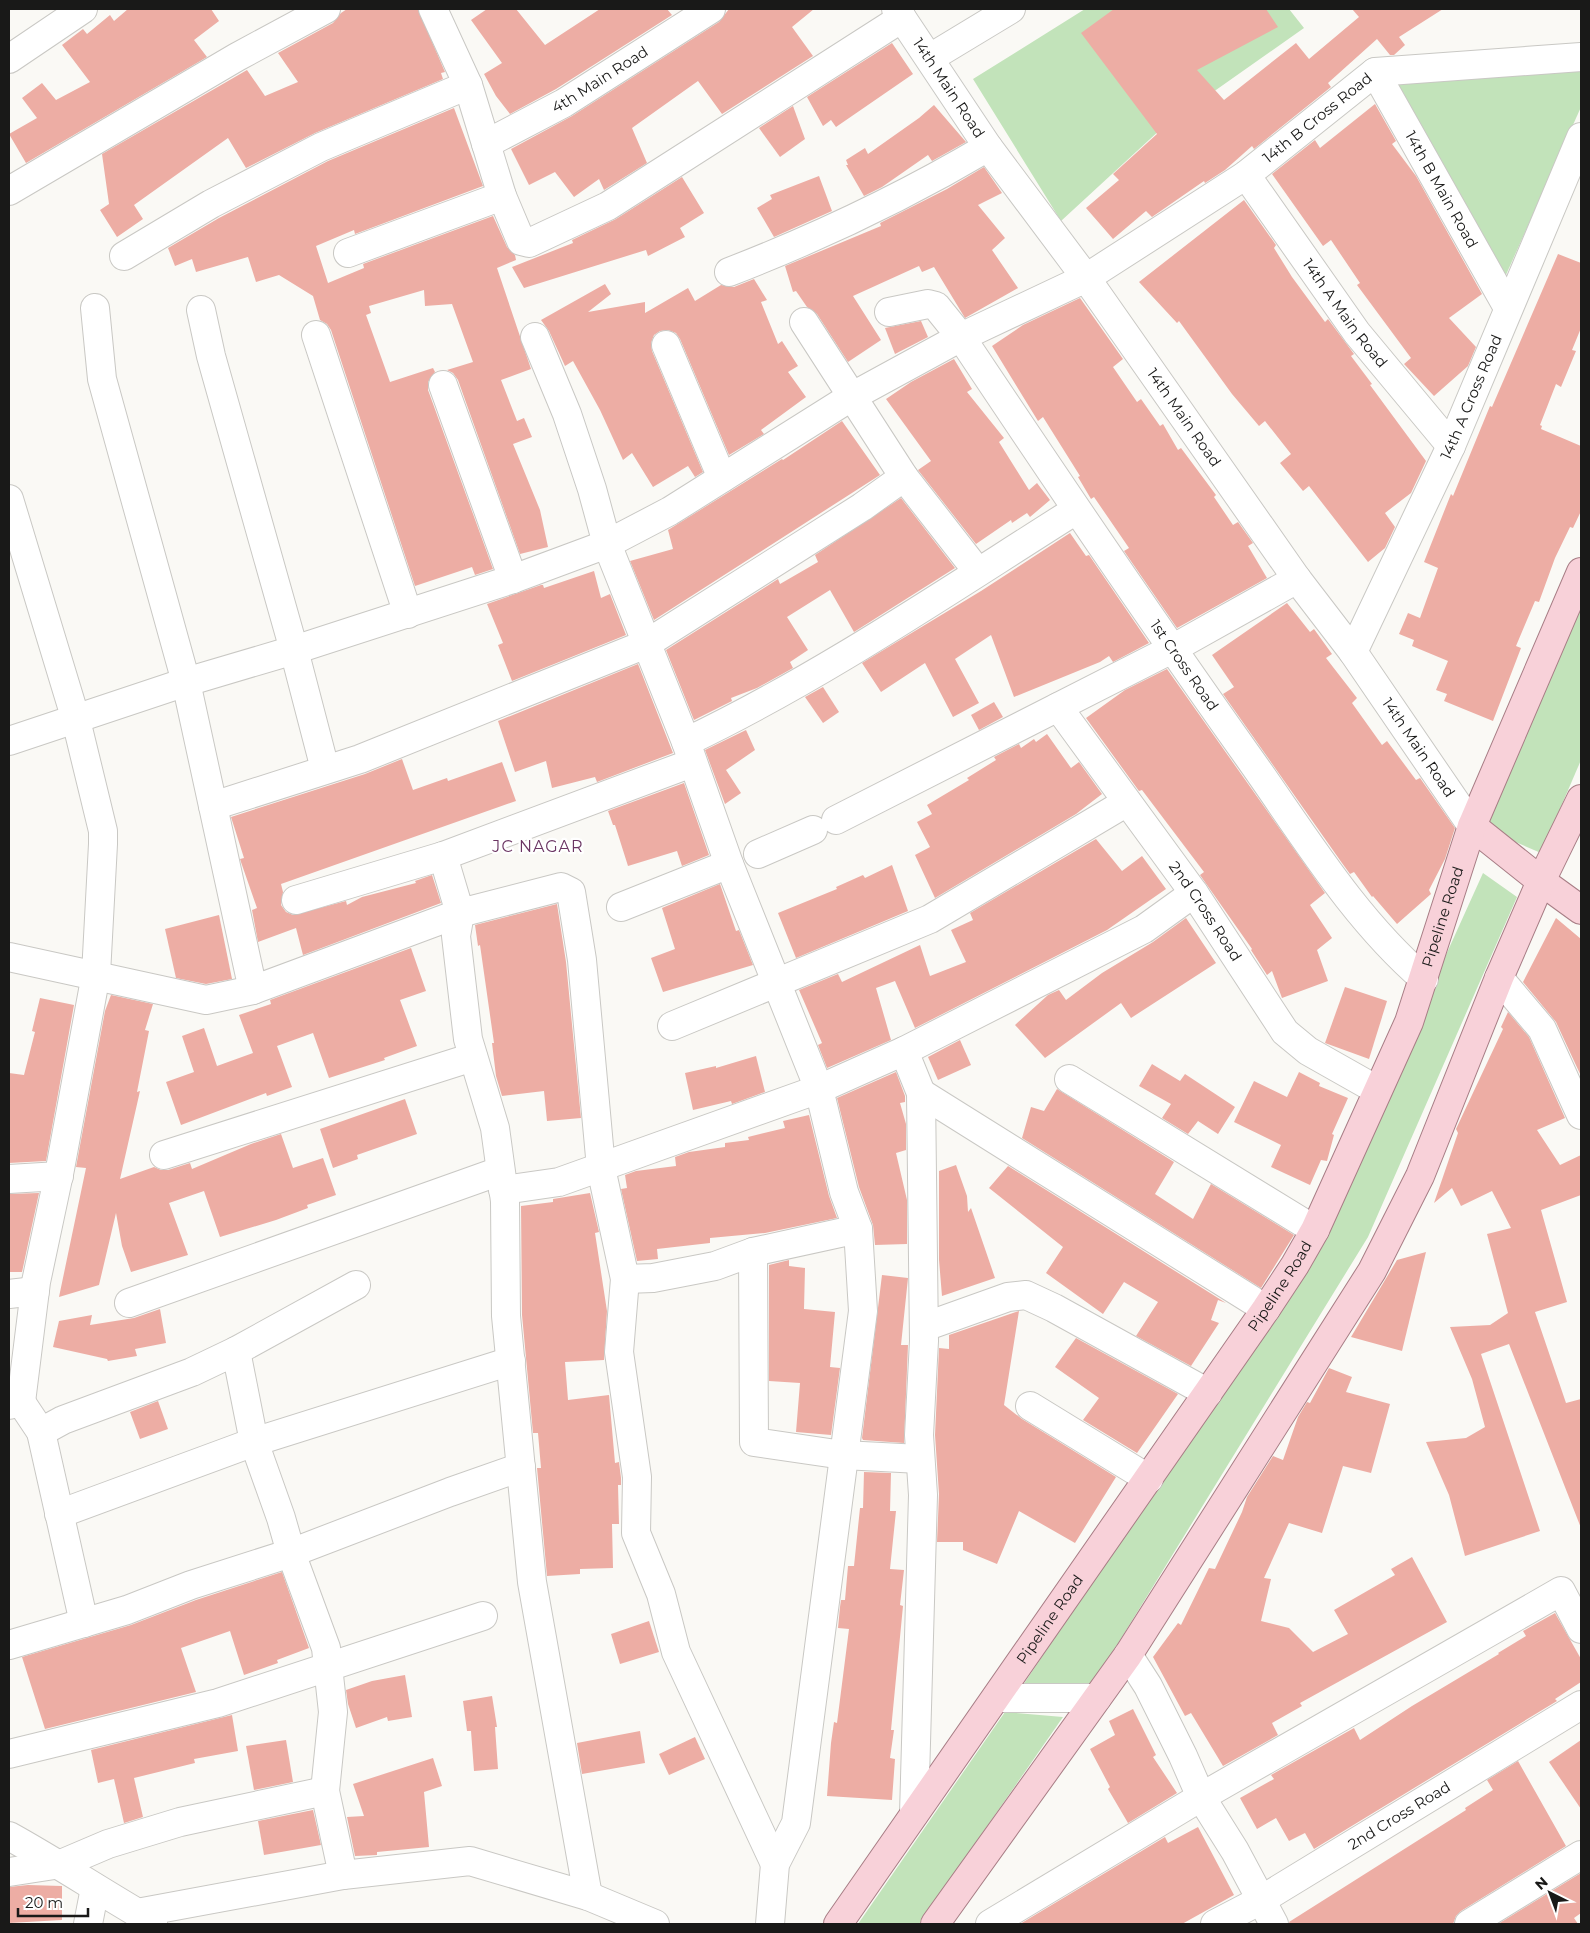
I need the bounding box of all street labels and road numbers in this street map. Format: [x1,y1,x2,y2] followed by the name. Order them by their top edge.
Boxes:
[909,34,989,141] street label: 14th Main Road
[548,42,652,117] street label: 4th Main Road
[1259,68,1376,167] street label: 14th B Cross Road
[1401,127,1482,251] street label: 14th B Main Road
[1299,255,1392,371] street label: 14th A Main Road
[1436,332,1506,463] street label: 14th A Cross Road
[1143,364,1225,470] street label: 14th Main Road
[1146,616,1223,714] street label: 1st Cross Road
[1378,694,1459,801] street label: 14th Main Road
[1165,857,1246,965] street label: 2nd Cross Road
[1417,864,1467,969] street label: Pipeline Road
[1243,1237,1316,1335] street label: Pipeline Road
[1012,1571,1087,1668] street label: Pipeline Road
[1344,1777,1454,1854] street label: 2nd Cross Road

